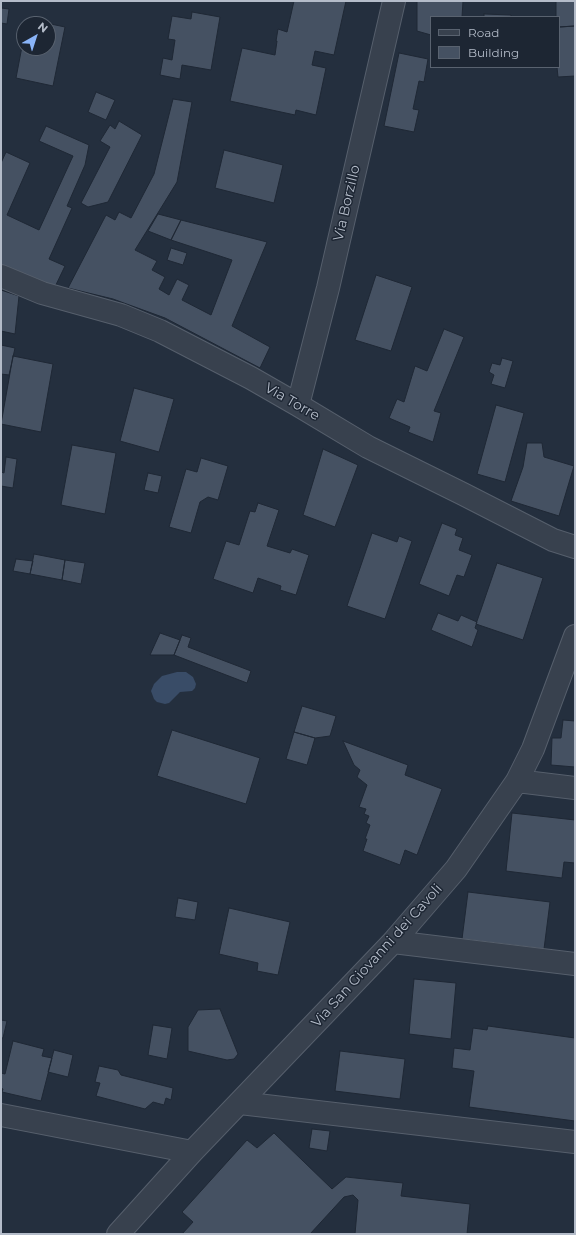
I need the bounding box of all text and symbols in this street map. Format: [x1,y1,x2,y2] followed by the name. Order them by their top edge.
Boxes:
[16,16,56,56] north arrow
[430,16,560,68] legend
[35,19,51,36] text: N
[468,25,499,40] text: Road
[468,45,519,60] text: Building
[330,163,364,243] street label: Via Borzillo
[262,380,322,424] street label: Via Torre
[308,881,446,1031] street label: Via San Giovanni dei Cavoli

